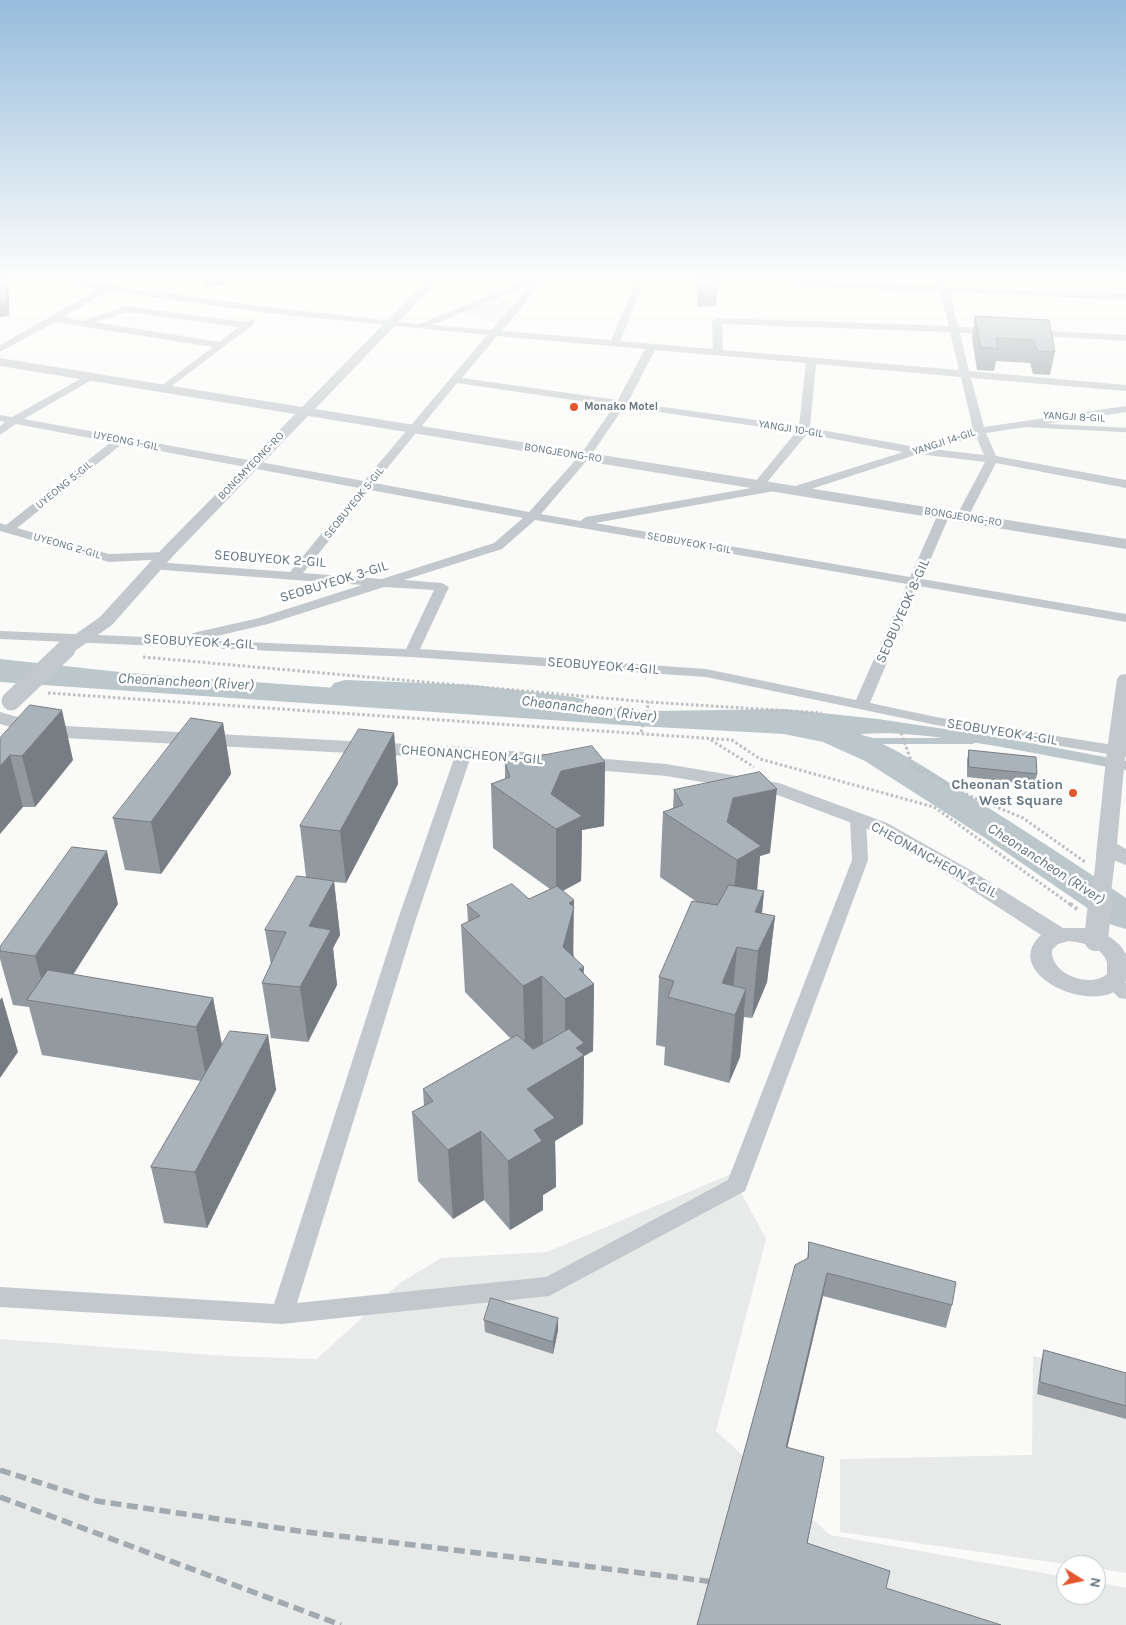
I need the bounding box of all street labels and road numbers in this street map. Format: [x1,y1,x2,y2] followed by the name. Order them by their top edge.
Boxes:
[1043,409,1105,425] street label: YANGJI 8-GIL
[758,417,824,441] street label: YANGJI 10-GIL
[911,426,977,458] street label: YANGJI 14-GIL
[92,428,160,454] street label: UYEONG 1-GIL
[215,429,287,503] street label: BONGMYEONG-RO
[523,440,603,466] street label: BONGJEONG-RO
[33,458,95,512] street label: UYEONG 5-GIL
[321,465,387,541] street label: SEOBUYEOK 5-GIL
[923,504,1003,530] street label: BONGJEONG-RO
[646,529,732,557] street label: SEOBUYEOK 1-GIL
[32,530,102,562] street label: UYEONG 2-GIL
[214,547,326,571] street label: SEOBUYEOK 2-GIL
[872,556,934,666] street label: SEOBUYEOK 8-GIL
[278,558,390,606] street label: SEOBUYEOK 3-GIL
[143,631,255,653] street label: SEOBUYEOK 4-GIL
[547,654,659,678] street label: SEOBUYEOK 4-GIL
[945,715,1059,749] street label: SEOBUYEOK 4-GIL
[401,742,543,768] street label: CHEONANCHEON 4-GIL
[868,818,1000,902] street label: CHEONANCHEON 4-GIL

